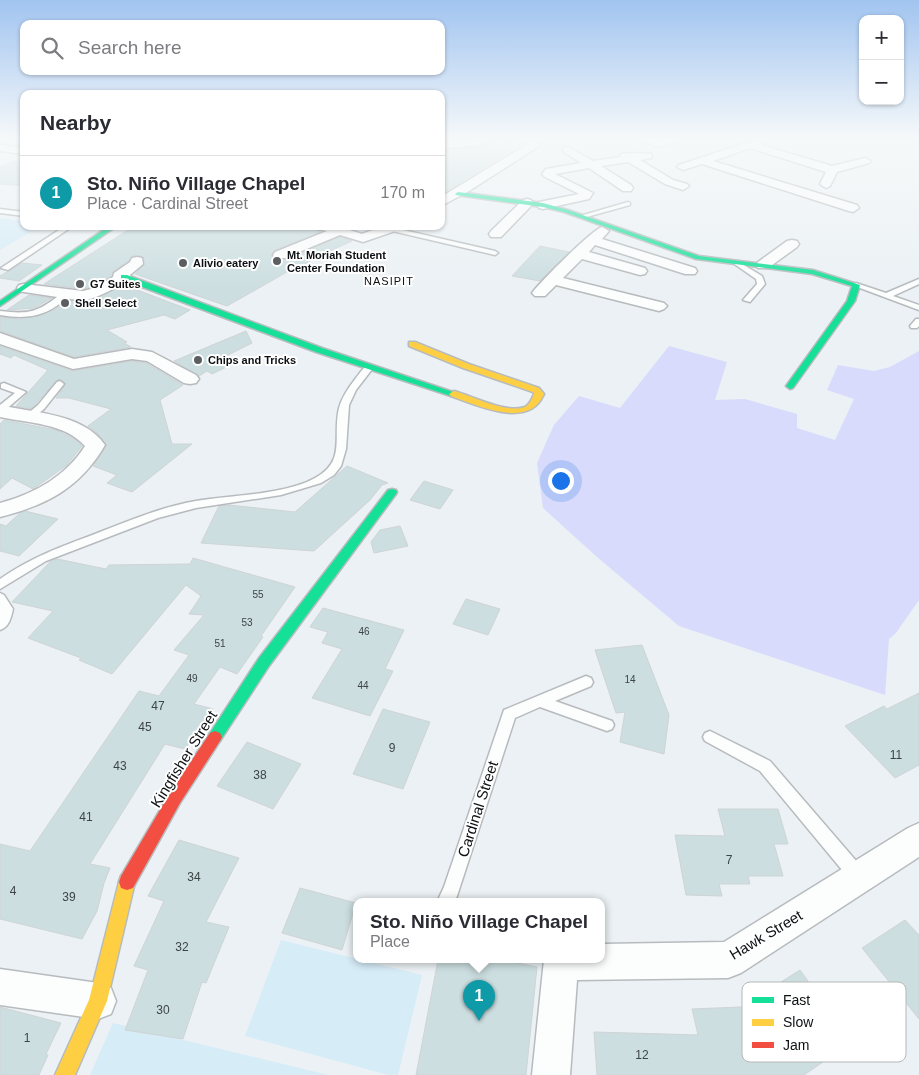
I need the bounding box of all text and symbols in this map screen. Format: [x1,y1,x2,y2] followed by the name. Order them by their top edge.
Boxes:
[859,15,904,105] map controls
[859,15,904,60] button: +
[20,20,445,75] search box
[38,34,66,62] icon: search
[78,37,182,58] text: Search here
[859,60,904,105] button: −
[40,111,111,134] text: Nearby
[87,173,305,194] text: Sto. Niño Village Chapel
[52,184,60,201] text: 1
[381,184,425,201] text: 170 m
[87,195,248,212] text: Place · Cardinal Street
[287,249,386,274] place label: Mt. Moriah Student Center Foundation
[271,255,283,267] marker: Mt. Moriah Student Center Foundation
[177,257,189,269] marker: Alivio eatery
[193,257,259,269] place label: Alivio eatery
[364,275,414,287] district label: NASIPIT
[74,278,86,290] marker: G7 Suites
[90,278,141,290] place label: G7 Suites
[59,297,71,309] marker: Shell Select
[75,297,137,309] place label: Shell Select
[192,354,204,366] marker: Chips and Tricks
[208,354,296,366] place label: Chips and Tricks
[548,468,574,494] your location
[252,589,264,600] house number: 55
[241,617,253,628] house number: 53
[358,626,370,637] house number: 46
[214,638,226,649] house number: 51
[186,673,198,684] house number: 49
[624,674,636,685] house number: 14
[357,680,369,691] house number: 44
[151,699,165,713] house number: 47
[147,707,221,810] street label: Kingfisher Street
[138,720,152,734] house number: 45
[389,741,396,755] house number: 9
[890,748,903,762] house number: 11
[454,758,501,859] street label: Cardinal Street
[113,759,127,773] house number: 43
[253,768,267,782] house number: 38
[79,810,93,824] house number: 41
[726,853,733,867] house number: 7
[187,870,201,884] house number: 34
[10,884,17,898] house number: 4
[62,890,76,904] house number: 39
[353,898,605,963] popup
[726,906,806,963] street label: Hawk Street
[370,911,588,932] text: Sto. Niño Village Chapel
[370,933,410,950] text: Place
[175,940,189,954] house number: 32
[463,980,495,1021] pin: 1
[742,982,906,1062] legend
[783,992,810,1008] text: Fast
[156,1003,170,1017] house number: 30
[783,1014,814,1030] text: Slow
[24,1031,31,1045] house number: 1
[783,1037,809,1053] text: Jam
[635,1048,649,1062] house number: 12

